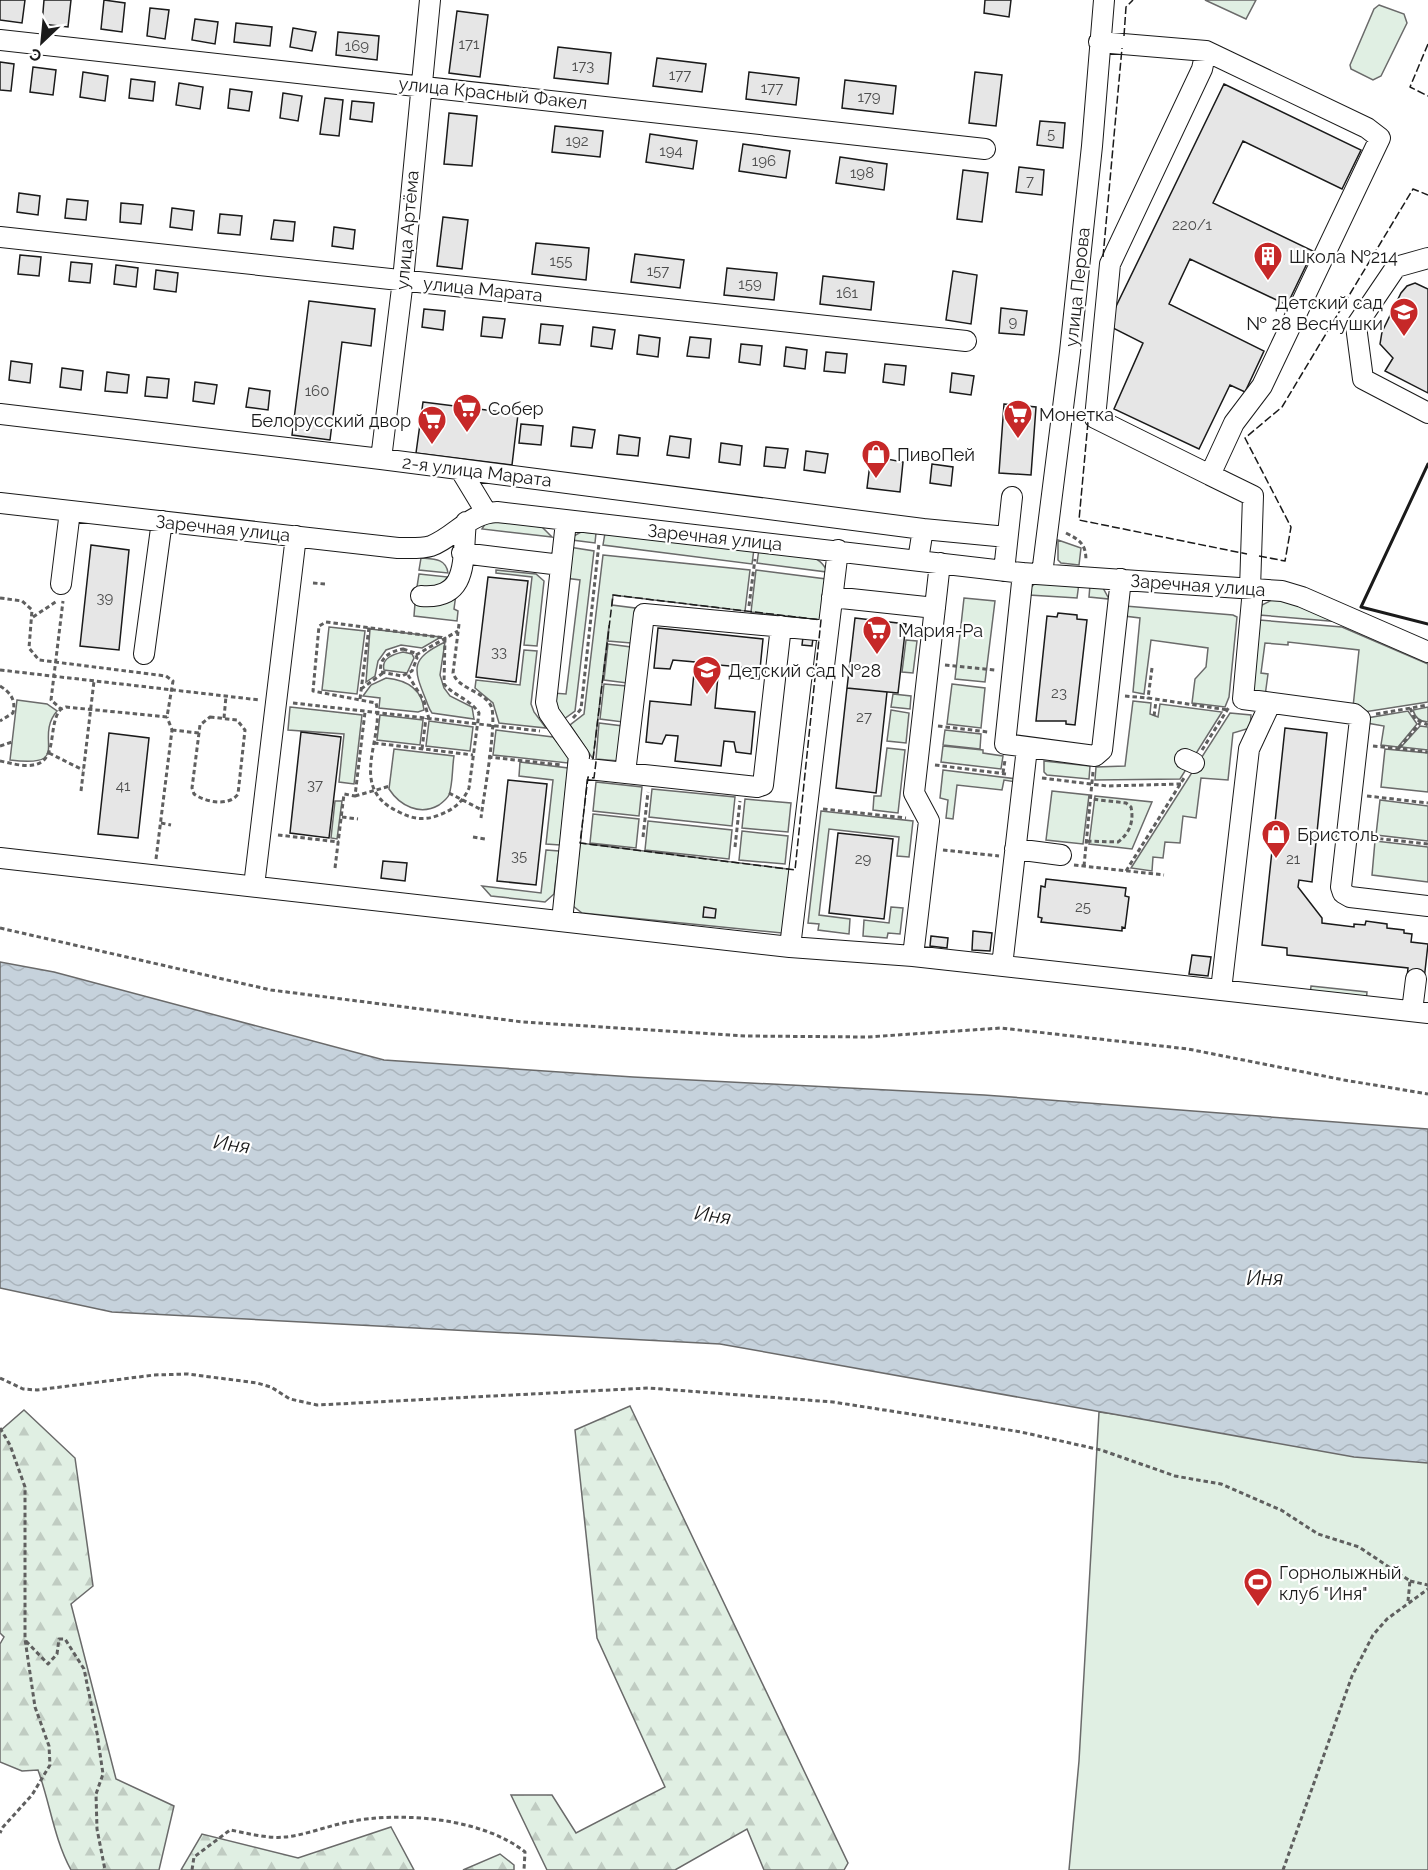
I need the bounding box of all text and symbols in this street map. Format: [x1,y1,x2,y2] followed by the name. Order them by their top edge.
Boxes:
[12,12,72,72] north arrow
[459,35,480,53] house number: 171
[345,37,369,55] house number: 169
[27,44,45,66] text: С
[572,57,594,75] house number: 173
[669,66,691,84] house number: 177
[398,73,588,113] street label: улица Красный Факел
[761,79,783,97] house number: 177
[857,88,881,106] house number: 179
[1047,125,1055,143] house number: 5
[565,132,589,150] house number: 192
[659,142,683,160] house number: 194
[752,152,776,170] house number: 196
[850,164,874,182] house number: 198
[391,169,423,291] street label: улица Артёма
[1026,172,1034,190] house number: 7
[1172,216,1213,234] house number: 220/1
[1060,226,1094,348] street label: улица Перова
[1252,240,1284,282] building icon: Школа №214
[1289,246,1398,267] place label: Школа №214
[550,252,572,270] house number: 155
[647,262,669,280] house number: 157
[422,272,544,306] street label: улица Марата
[738,275,762,293] house number: 159
[836,284,859,302] house number: 161
[1246,292,1383,334] place label: Детский сад № 28 Веснушки
[1388,296,1420,338] school or university icon: Детский сад № 28 Веснушки
[1009,313,1018,331] house number: 9
[305,382,329,400] house number: 160
[451,392,483,434] supermarket icon: Собер
[488,398,544,419] place label: Собер
[1002,398,1034,440] supermarket icon: Монетка
[416,404,448,446] supermarket icon: Белорусский двор
[1039,404,1114,425] place label: Монетка
[251,410,411,431] place label: Белорусский двор
[860,438,892,480] shop icon: ПивоПей
[897,444,975,465] place label: ПивоПей
[401,451,553,491] street label: 2-я улица Марата
[155,510,291,546] street label: Заречная улица
[647,519,783,555] street label: Заречная улица
[1130,570,1266,600] street label: Заречная улица
[97,589,114,607] house number: 39
[861,614,893,656] supermarket icon: Мария-Ра
[898,620,983,641] place label: Мария-Ра
[491,643,507,661] house number: 33
[691,654,723,696] school or university icon: Детский сад №28
[728,660,881,681] place label: Детский сад №28
[1051,684,1067,702] house number: 23
[856,708,872,726] house number: 27
[307,776,323,794] house number: 37
[116,777,131,795] house number: 41
[1260,818,1292,860] shop icon: Бристоль
[1297,824,1379,845] place label: Бристоль
[511,847,527,865] house number: 35
[855,850,872,868] house number: 29
[1286,850,1301,868] house number: 21
[1075,898,1091,916] house number: 25
[212,1130,252,1158] water label: Иня
[693,1201,733,1229] water label: Иня
[1247,1266,1284,1290] water label: Иня
[1279,1562,1401,1604] place label: Горнолыжный клуб "Иня"
[1242,1566,1274,1608] sports icon: Горнолыжный клуб "Иня"

